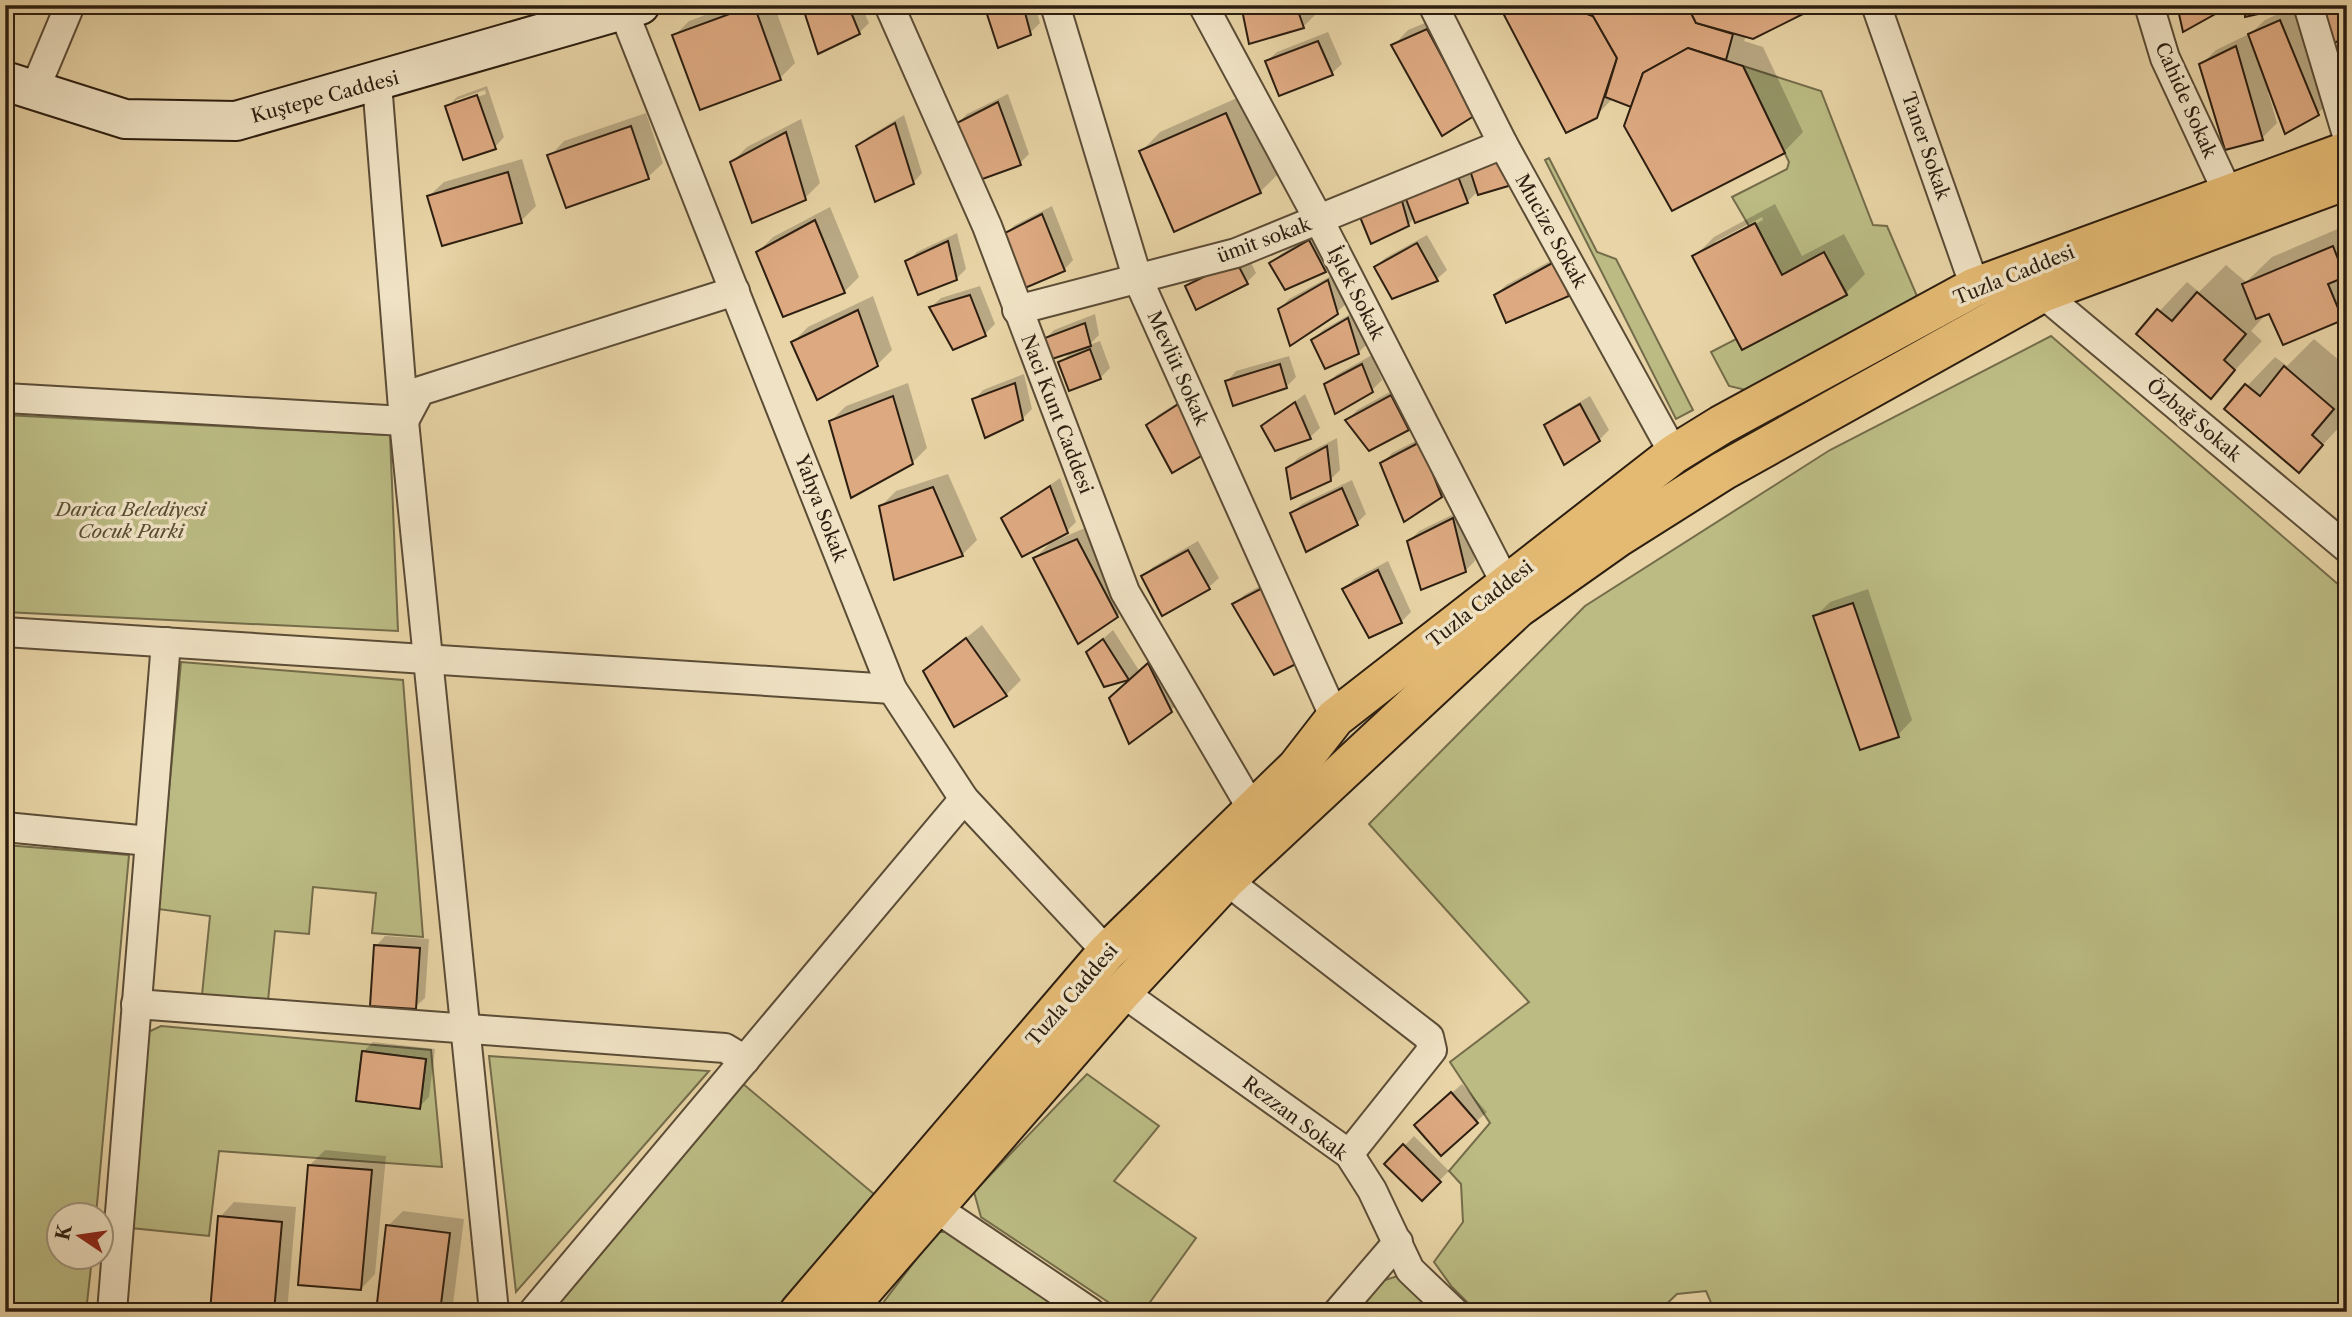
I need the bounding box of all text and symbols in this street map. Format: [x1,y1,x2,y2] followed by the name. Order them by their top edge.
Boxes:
[2150,39,2222,162] street label: Cahide Sokak
[249,66,402,128] street label: Kuştepe Caddesi
[1897,89,1955,204] street label: Taner Sokak
[1510,170,1592,293] street label: Mucize Sokak
[1214,212,1315,268] street label: ümit sokak
[1950,240,2078,310] street label: Tuzla Caddesi
[1323,242,1390,345] street label: İşlek Sokak
[1143,307,1214,430] street label: Mevlüt Sokak
[1016,331,1098,497] street label: Naci Kunt Caddesi
[2142,374,2247,467] street label: Özbağ Sokak
[790,450,852,566] street label: Yahya Sokak
[54,498,207,543] park label: Darica Belediyesi Cocuk Parki
[1422,555,1538,652] street label: Tuzla Caddesi
[1021,939,1123,1051] street label: Tuzla Caddesi
[1238,1071,1353,1166] street label: Rezzan Sokak
[46,1202,116,1272] north arrow
[51,1222,77,1242] text: K

